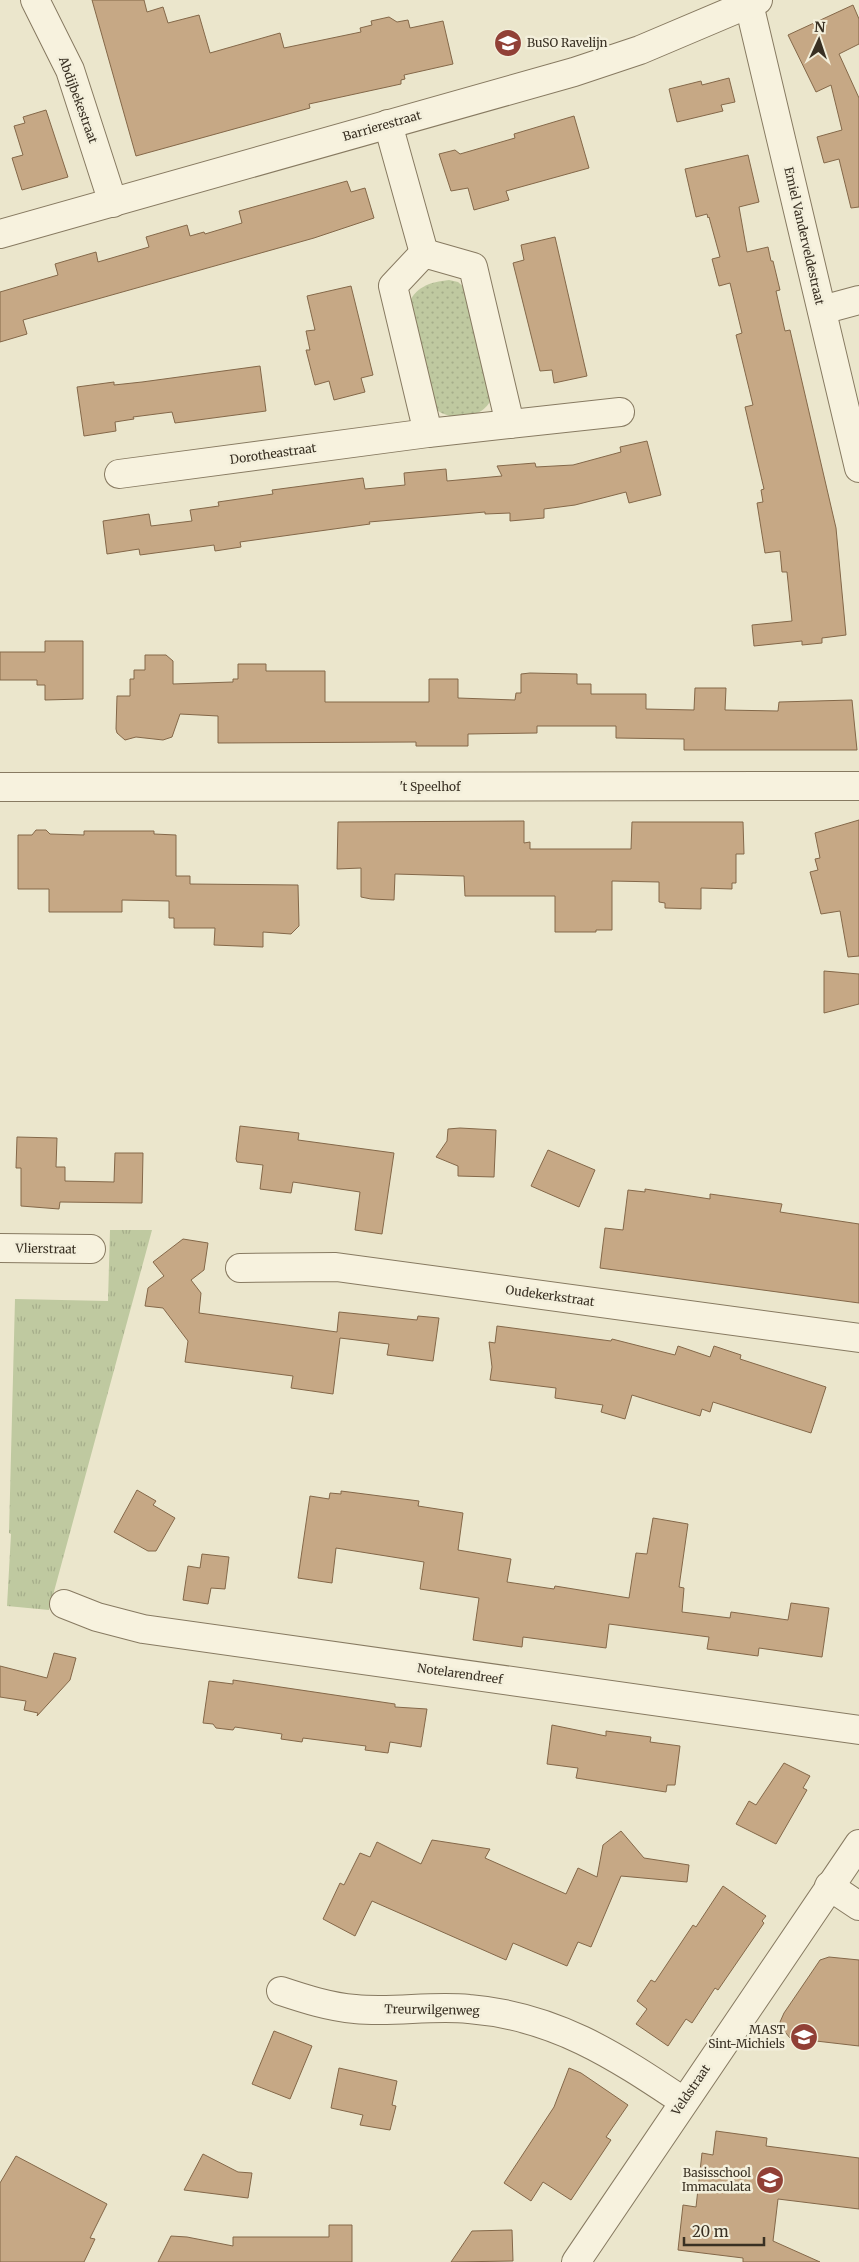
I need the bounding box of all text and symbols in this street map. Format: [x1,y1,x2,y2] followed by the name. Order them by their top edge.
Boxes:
[794,15,844,65] north arrow
[814,18,826,36] text: N
[493,28,523,58] school or university icon: BuSO Ravelijn
[527,35,608,50] place label: BuSO Ravelijn
[56,54,101,145] street label: Abdijbekestraat
[341,107,423,144] street label: Barrierestraat
[781,166,828,307] street label: Emiel Vanderveldestraat
[229,440,317,467] street label: Dorotheastraat
[399,779,461,794] street label: 't Speelhof
[15,1240,77,1257] street label: Vlierstraat
[505,1282,596,1309] street label: Oudekerkstraat
[416,1660,504,1687] street label: Notelarendreef
[384,2001,481,2018] street label: Treurwilgenweg
[708,2022,786,2051] place label: MAST Sint-Michiels
[789,2022,819,2052] school or university icon: MAST Sint-Michiels
[668,2061,713,2119] street label: Veldstraat
[682,2165,752,2194] place label: Basisschool Immaculata
[755,2165,785,2195] school or university icon: Basisschool Immaculata
[684,2214,764,2246] scale bar
[692,2222,729,2241] text: 20 m

